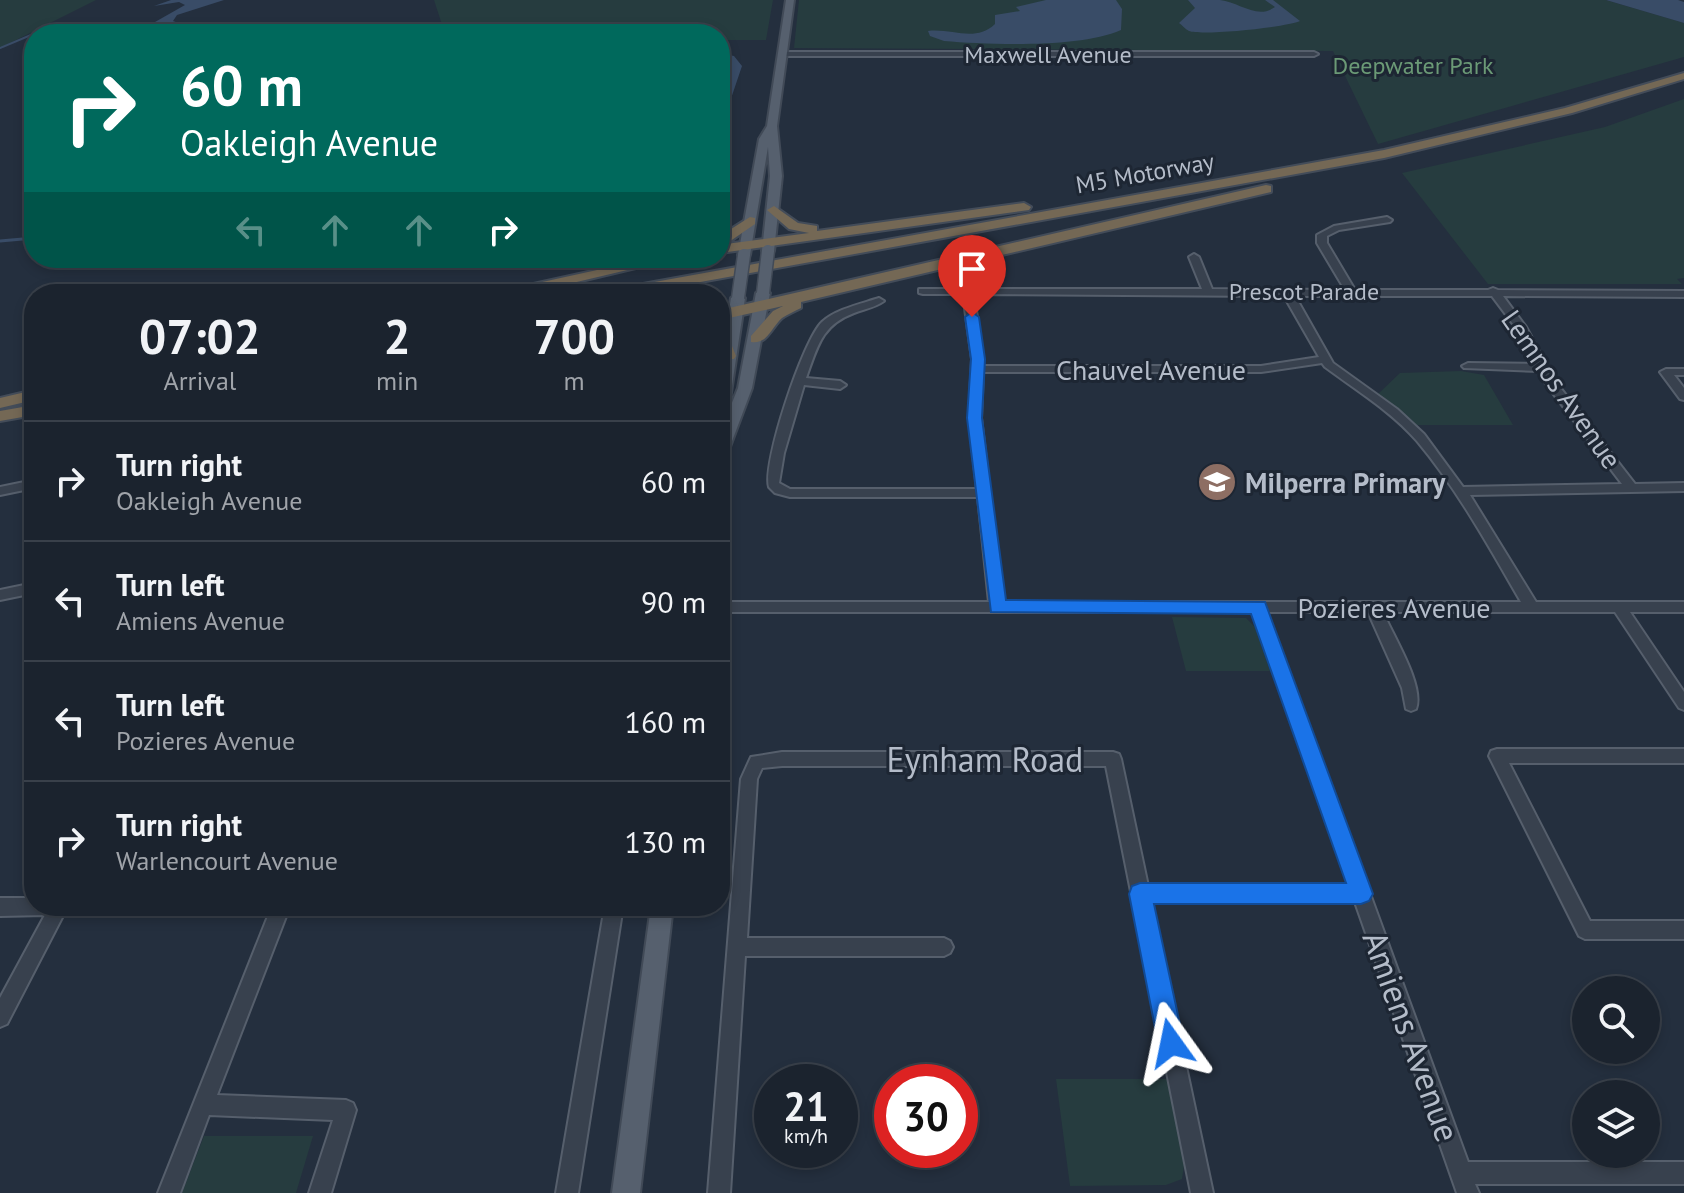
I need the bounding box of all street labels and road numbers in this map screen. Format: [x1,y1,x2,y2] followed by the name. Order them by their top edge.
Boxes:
[964,39,1132,70] street label: Maxwell Avenue
[1073,146,1217,200] street label: M5 Motorway
[1229,276,1379,307] street label: Prescot Parade
[1494,302,1630,476] street label: Lemnos Avenue
[1056,351,1246,388] street label: Chauvel Avenue
[1297,589,1491,626] street label: Pozieres Avenue
[887,737,1083,781] street label: Eynham Road
[1354,925,1470,1147] street label: Amiens Avenue

